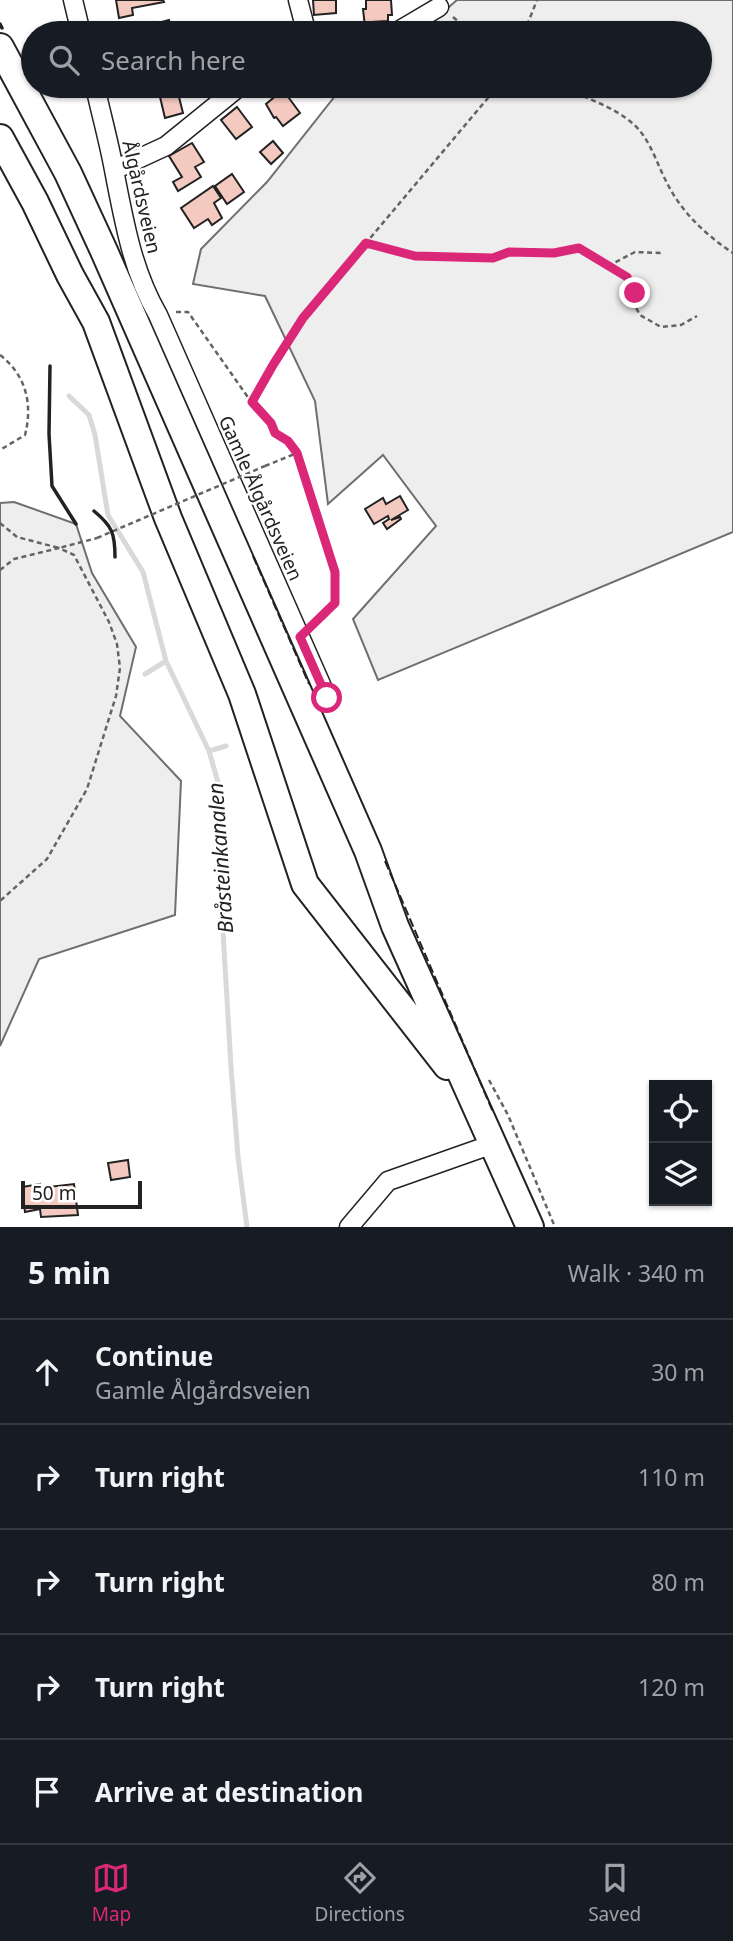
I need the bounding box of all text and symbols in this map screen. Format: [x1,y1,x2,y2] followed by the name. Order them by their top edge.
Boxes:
[21,21,712,98] search box
[45,41,83,79] icon: search
[101,42,246,78] text: Search here
[116,138,168,256] street label: Ålgårdsveien
[619,277,650,308] route end
[213,411,309,585] street label: Gamle Ålgårdsveien
[311,682,342,713] route start
[201,782,239,934] water label: Bråsteinkanalen
[649,1080,712,1206] map controls
[649,1080,712,1143] button: locate
[649,1143,712,1206] button: layers
[21,1178,142,1210] scale bar
[32,1180,76,1206] text: 50 m
[28,1252,111,1293] text: 5 min
[568,1257,705,1289] text: Walk · 340 m
[95,1338,213,1374] text: Continue
[28,1353,66,1391] icon: ahead
[651,1356,705,1388] text: 30 m
[95,1374,311,1406] text: Gamle Ålgårdsveien
[28,1458,66,1496] icon: right
[95,1459,225,1495] text: Turn right
[638,1461,705,1493] text: 110 m
[28,1563,66,1601] icon: right
[95,1564,225,1600] text: Turn right
[651,1566,705,1598] text: 80 m
[28,1668,66,1706] icon: right
[95,1669,225,1705] text: Turn right
[638,1671,705,1703] text: 120 m
[28,1773,66,1811] icon: arrive
[95,1774,364,1810] text: Arrive at destination
[92,1859,131,1927] tab: Map
[315,1859,405,1927] tab: Directions
[588,1859,641,1927] tab: Saved

